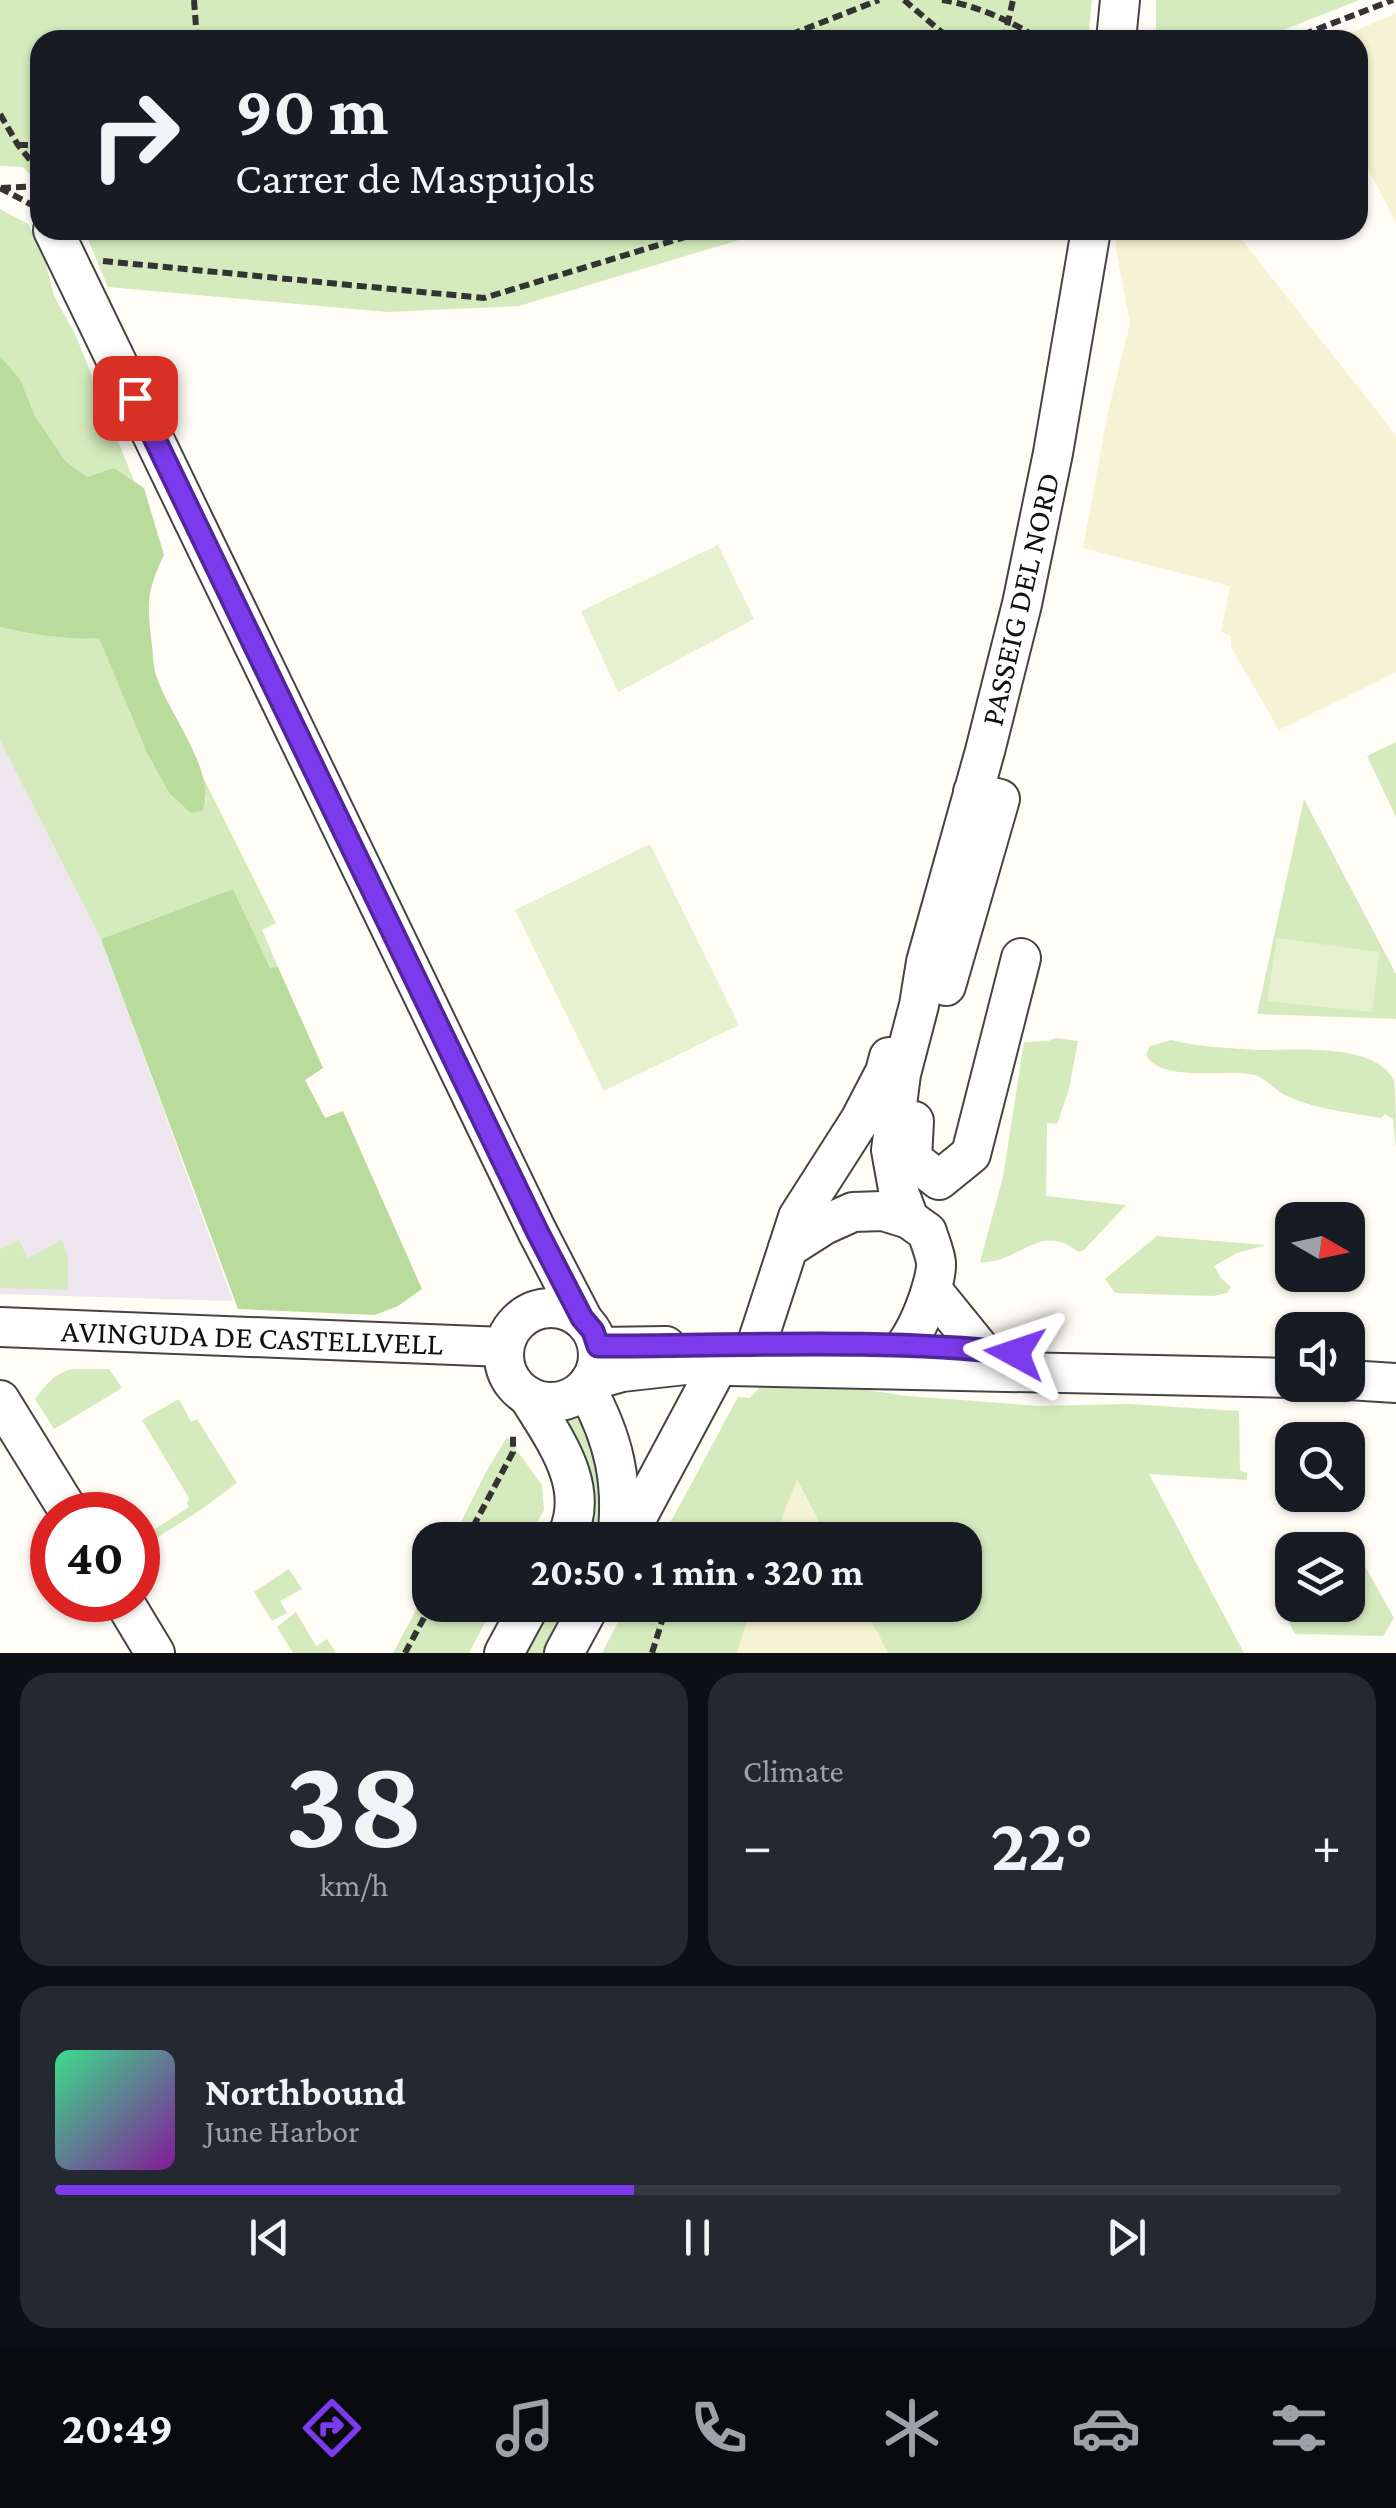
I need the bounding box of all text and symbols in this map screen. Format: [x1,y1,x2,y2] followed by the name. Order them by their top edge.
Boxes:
[70,70,200,200] icon: right
[235,71,388,149] text: 90 m
[235,153,596,203] text: Carrer de Maspujols
[93,356,178,441] pin
[108,371,163,426] icon: arrive
[973,469,1067,729] street label: PASSEIG DEL NORD
[1275,1202,1365,1292] north arrow
[1275,1202,1365,1622] map controls
[963,1301,1067,1405] position arrow
[61,1312,443,1362] street label: AVINGUDA DE CASTELLVELL
[1275,1312,1365,1402] button: sound
[1275,1422,1365,1512] button: search
[30,1492,160,1622] speed limit sign: 40
[1275,1532,1365,1622] button: layers
[531,1551,863,1593] text: 20:50 · 1 min · 320 m
[284,1729,424,1874] text: 38
[743,1753,844,1789] text: Climate
[990,1803,1094,1886] text: 22°
[743,1815,772,1876] text: −
[1312,1815,1341,1876] text: +
[320,1867,389,1903] text: km/h
[205,2071,406,2113] text: Northbound
[205,2113,360,2149] text: June Harbor
[242,2210,297,2265] icon: previous
[670,2210,725,2265] icon: pause
[1099,2210,1154,2265] icon: next
[297,2393,367,2463] icon: directions
[490,2393,560,2463] icon: music
[684,2393,754,2463] icon: phone
[877,2393,947,2463] icon: climate
[1071,2393,1141,2463] icon: car
[1264,2393,1334,2463] icon: filters
[62,2403,173,2453] text: 20:49

